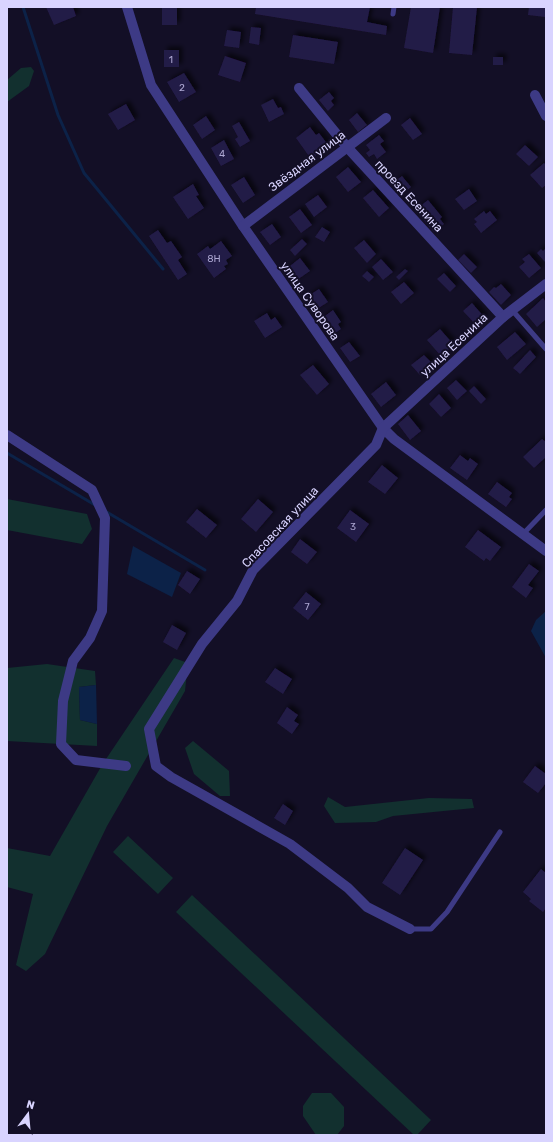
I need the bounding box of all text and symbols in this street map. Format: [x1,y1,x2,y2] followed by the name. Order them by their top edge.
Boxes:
[169,54,173,66] house number: 1
[179,82,185,94] house number: 2
[266,128,348,194] street label: Звёздная улица
[219,148,225,160] house number: 4
[372,157,446,235] street label: проезд Есенина
[207,253,221,265] house number: 8Н
[278,259,342,343] street label: улица Суворова
[418,310,490,380] street label: улица Есенина
[239,484,321,570] street label: Спасовская улица
[350,521,356,533] house number: 3
[304,601,310,613] house number: 7
[8,1094,48,1134] north arrow
[25,1098,36,1112] text: N

